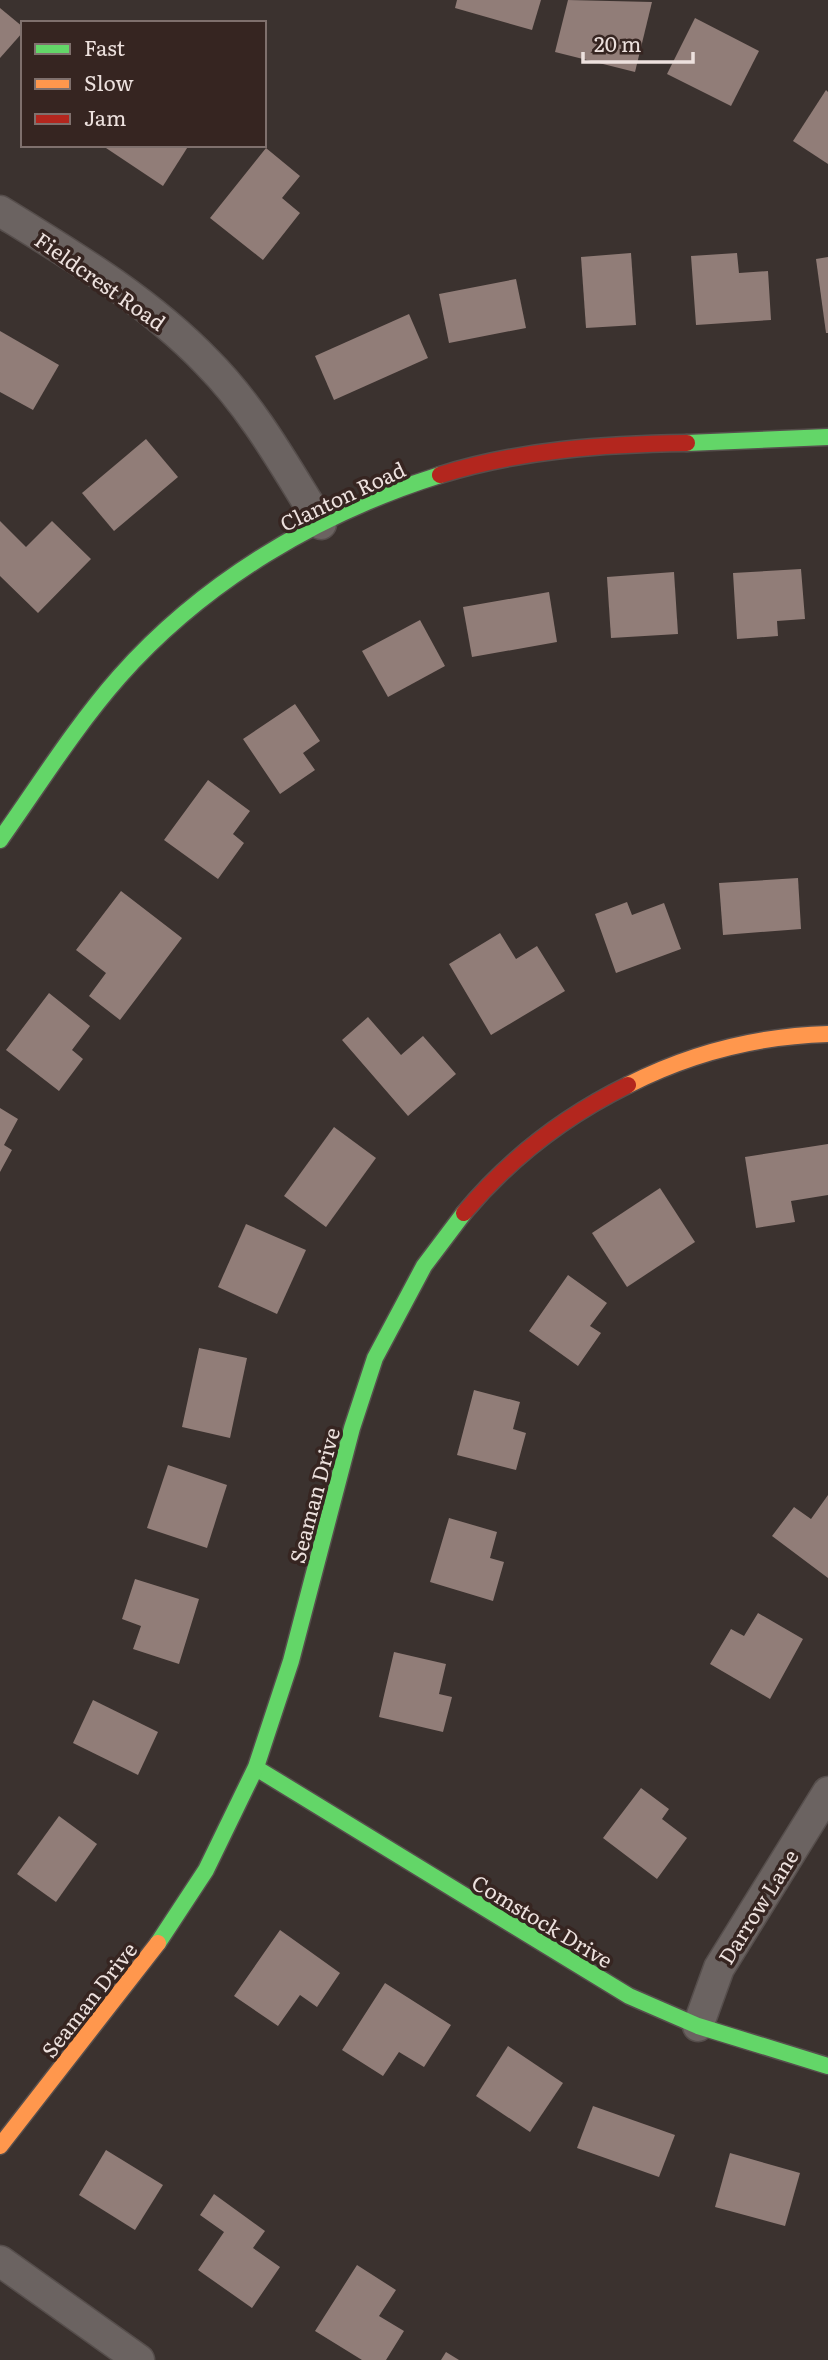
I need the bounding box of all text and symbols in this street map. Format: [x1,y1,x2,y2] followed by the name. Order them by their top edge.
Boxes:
[21,21,266,147] legend
[583,21,693,65] scale bar
[594,27,641,58] text: 20 m
[84,31,125,62] text: Fast
[84,66,134,97] text: Slow
[84,101,126,132] text: Jam
[29,223,173,337] street label: Fieldcrest Road
[274,452,410,538] street label: Clanton Road
[280,1424,346,1566] street label: Seaman Drive
[709,1842,805,1969] street label: Darrow Lane
[467,1866,619,1974] street label: Comstock Drive
[33,1934,143,2063] street label: Seaman Drive

